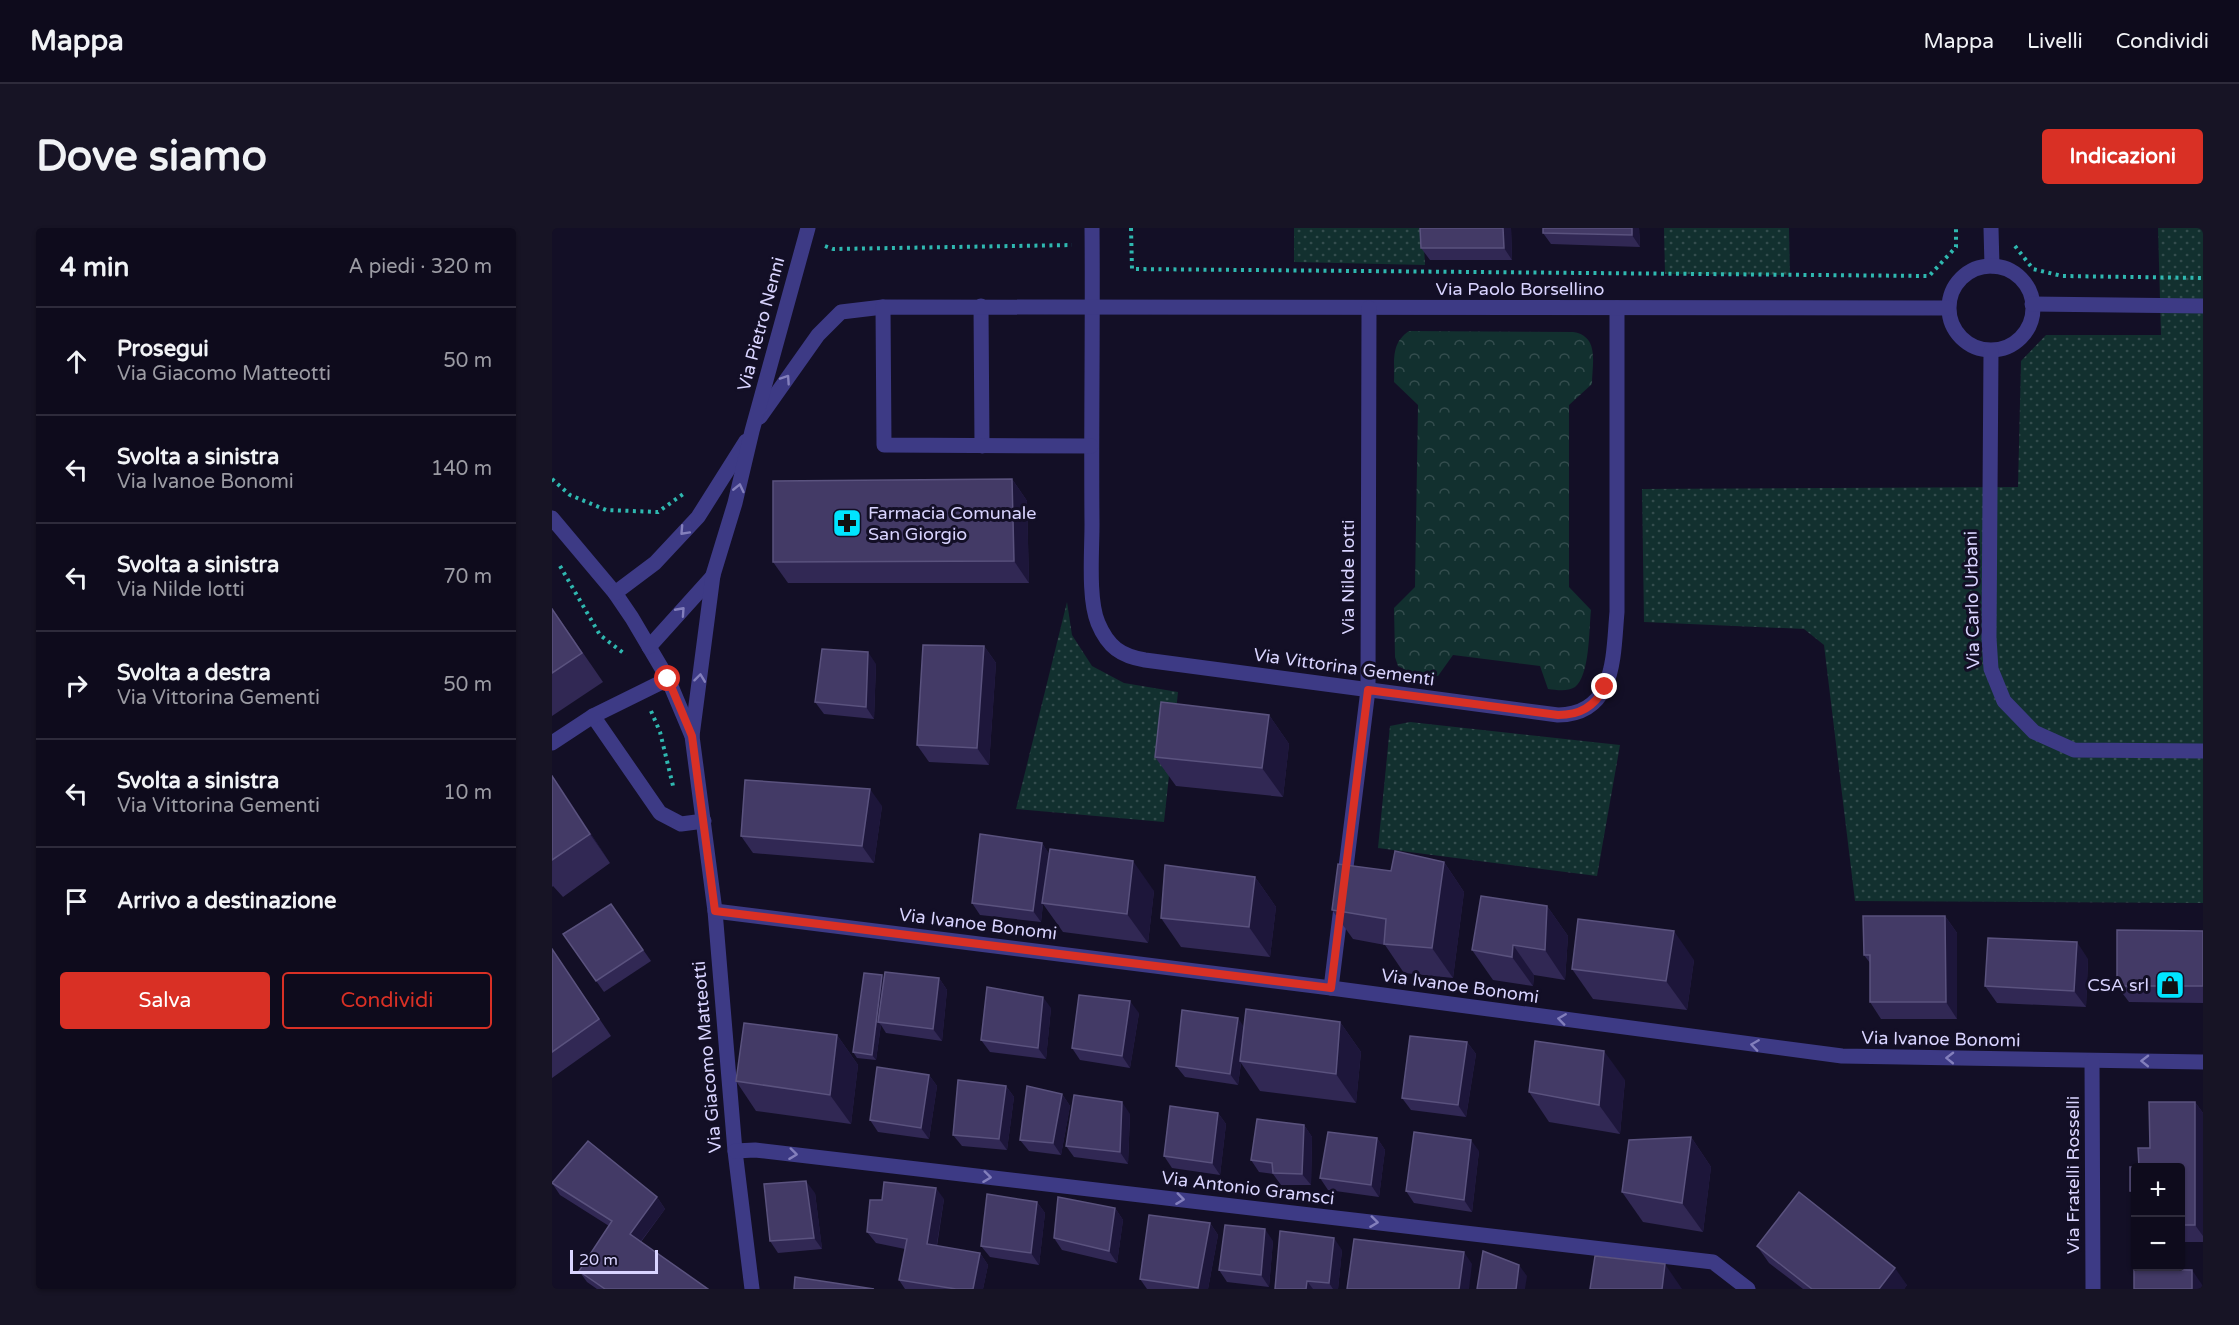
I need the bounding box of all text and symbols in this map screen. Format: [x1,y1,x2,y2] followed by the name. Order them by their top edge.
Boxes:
[30,24,124,58] text: Mappa
[1924,29,1994,54] text: Mappa
[2027,29,2083,54] text: Livelli
[2116,29,2209,54] text: Condividi
[2042,129,2203,184] button: Indicazioni
[36,131,267,182] text: Dove siamo
[60,252,129,283] text: 4 min
[732,254,790,394] street label: Via Pietro Nenni
[349,255,492,279] text: A piedi · 320 m
[1436,278,1604,300] street label: Via Paolo Borsellino
[117,336,209,362] text: Prosegui
[60,345,93,378] icon: ahead
[443,349,492,373] text: 50 m
[117,362,331,386] text: Via Giacomo Matteotti
[779,374,790,385] one-way arrow
[117,444,279,470] text: Svolta a sinistra
[60,453,93,486] icon: left
[431,457,492,481] text: 140 m
[117,470,294,494] text: Via Ivanoe Bonomi
[731,483,744,493] one-way arrow
[868,502,1036,545] place label: Farmacia Comunale San Giorgio
[831,507,863,539] pharmacy icon: Farmacia Comunale San Giorgio
[1337,519,1359,635] street label: Via Nilde Iotti
[681,524,692,535] one-way arrow
[1960,531,1984,669] street label: Via Carlo Urbani
[117,552,279,578] text: Svolta a sinistra
[60,561,93,594] icon: left
[443,565,492,589] text: 70 m
[117,578,245,602] text: Via Nilde Iotti
[674,607,685,618] one-way arrow
[1252,643,1436,691] street label: Via Vittorina Gementi
[117,660,271,686] text: Svolta a destra
[654,665,680,691] route start
[60,669,93,702] icon: right
[443,673,492,697] text: 50 m
[1591,673,1617,699] route end
[693,674,706,683] one-way arrow
[117,686,320,710] text: Via Vittorina Gementi
[117,768,279,794] text: Svolta a sinistra
[60,777,93,810] icon: left
[443,781,492,805] text: 10 m
[117,794,320,818] text: Via Vittorina Gementi
[60,885,93,918] icon: arrive
[117,888,336,914] text: Arrivo a destinazione
[898,903,1058,945] street label: Via Ivanoe Bonomi
[688,960,726,1154] street label: Via Giacomo Matteotti
[1380,964,1540,1008] street label: Via Ivanoe Bonomi
[2154,969,2186,1001] shop icon: CSA srl
[60,972,270,1029] button: Salva
[282,972,492,1029] button: Condividi
[2087,974,2149,996] place label: CSA srl
[1557,1013,1567,1026] one-way arrow
[1861,1027,2021,1051] street label: Via Ivanoe Bonomi
[1751,1039,1760,1051] one-way arrow
[1945,1052,1954,1064] one-way arrow
[2140,1055,2149,1068] one-way arrow
[2062,1096,2084,1254] street label: Via Fratelli Rosselli
[788,1147,798,1160] one-way arrow
[2131,1163,2185,1271] map controls
[2131,1163,2185,1217] button: +
[1160,1166,1336,1210] street label: Via Antonio Gramsci
[982,1170,991,1183] one-way arrow
[1176,1193,1185,1205] one-way arrow
[1369,1215,1379,1228] one-way arrow
[2131,1217,2185,1271] button: −
[570,1247,658,1274] scale bar
[579,1250,618,1270] text: 20 m

